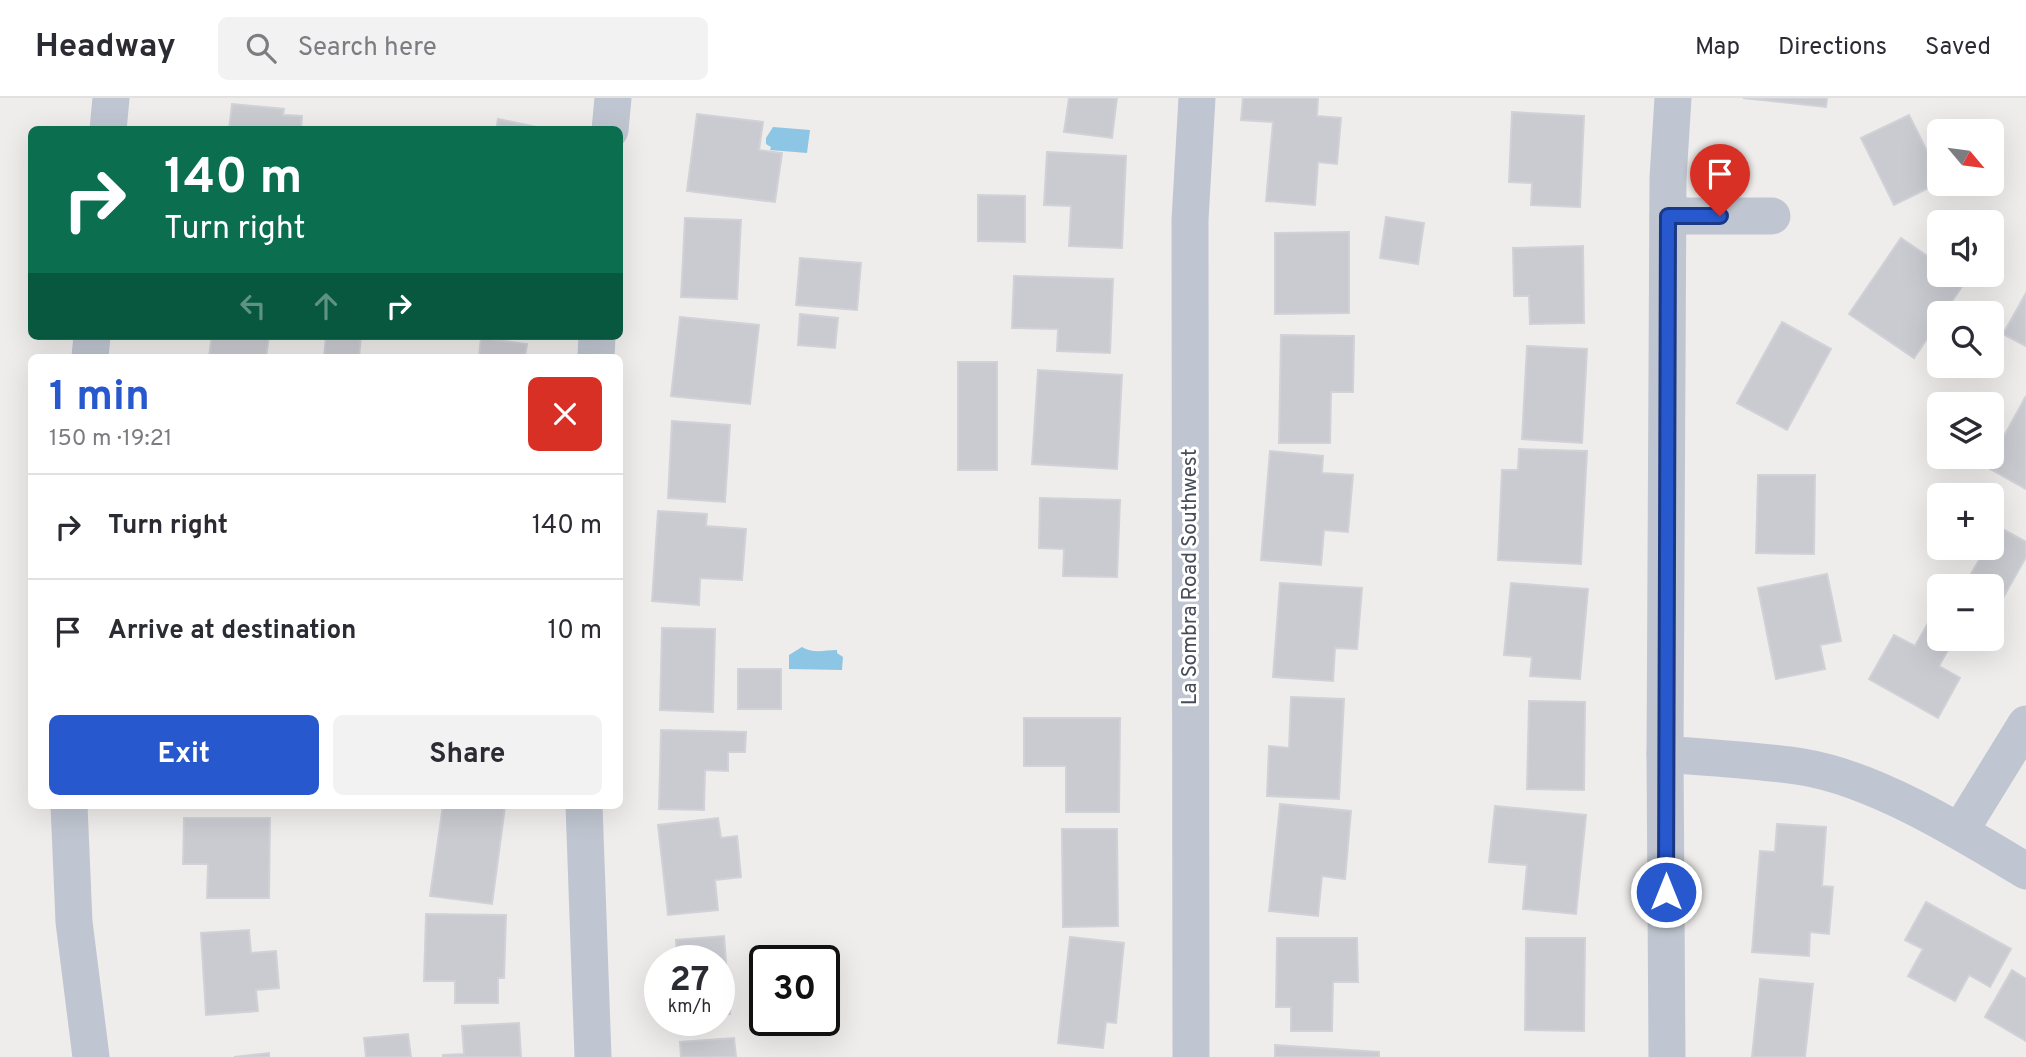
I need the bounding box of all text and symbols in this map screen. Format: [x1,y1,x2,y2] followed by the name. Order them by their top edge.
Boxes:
[218,17,708,80] search box
[35,27,176,69] text: Headway
[242,29,280,67] icon: search
[298,32,437,65] text: Search here
[1695,33,1740,63] text: Map
[1778,33,1887,63] text: Directions
[1925,33,1991,63] text: Saved
[1927,119,2004,196] north arrow
[1927,119,2004,651] map controls
[1690,144,1750,216] pin
[164,149,303,211] text: 140 m
[49,154,140,245] icon: right
[1701,155,1739,193] icon: arrive
[164,210,306,250] text: Turn right
[1927,210,2004,287] button: sound
[234,287,272,325] icon: left
[307,287,345,325] icon: ahead
[380,287,418,325] icon: right
[1927,301,2004,378] button: search
[49,372,150,425] text: 1 min
[528,377,602,451] button: close
[1927,392,2004,469] button: layers
[49,425,172,454] text: 150 m · 19:21
[1177,449,1204,705] street label: La Sombra Road Southwest
[1927,483,2004,560] button: +
[49,508,87,546] icon: right
[108,510,228,543] text: Turn right
[532,510,602,543] text: 140 m
[1927,574,2004,651] button: −
[49,613,87,651] icon: arrive
[108,615,356,648] text: Arrive at destination
[547,615,602,648] text: 10 m
[49,715,319,795] button: Exit
[333,715,602,795] button: Share
[1629,855,1703,929] position arrow
[749,945,840,1036] speed limit sign: 30
[670,959,709,1003] text: 27
[668,996,711,1019] text: km/h

